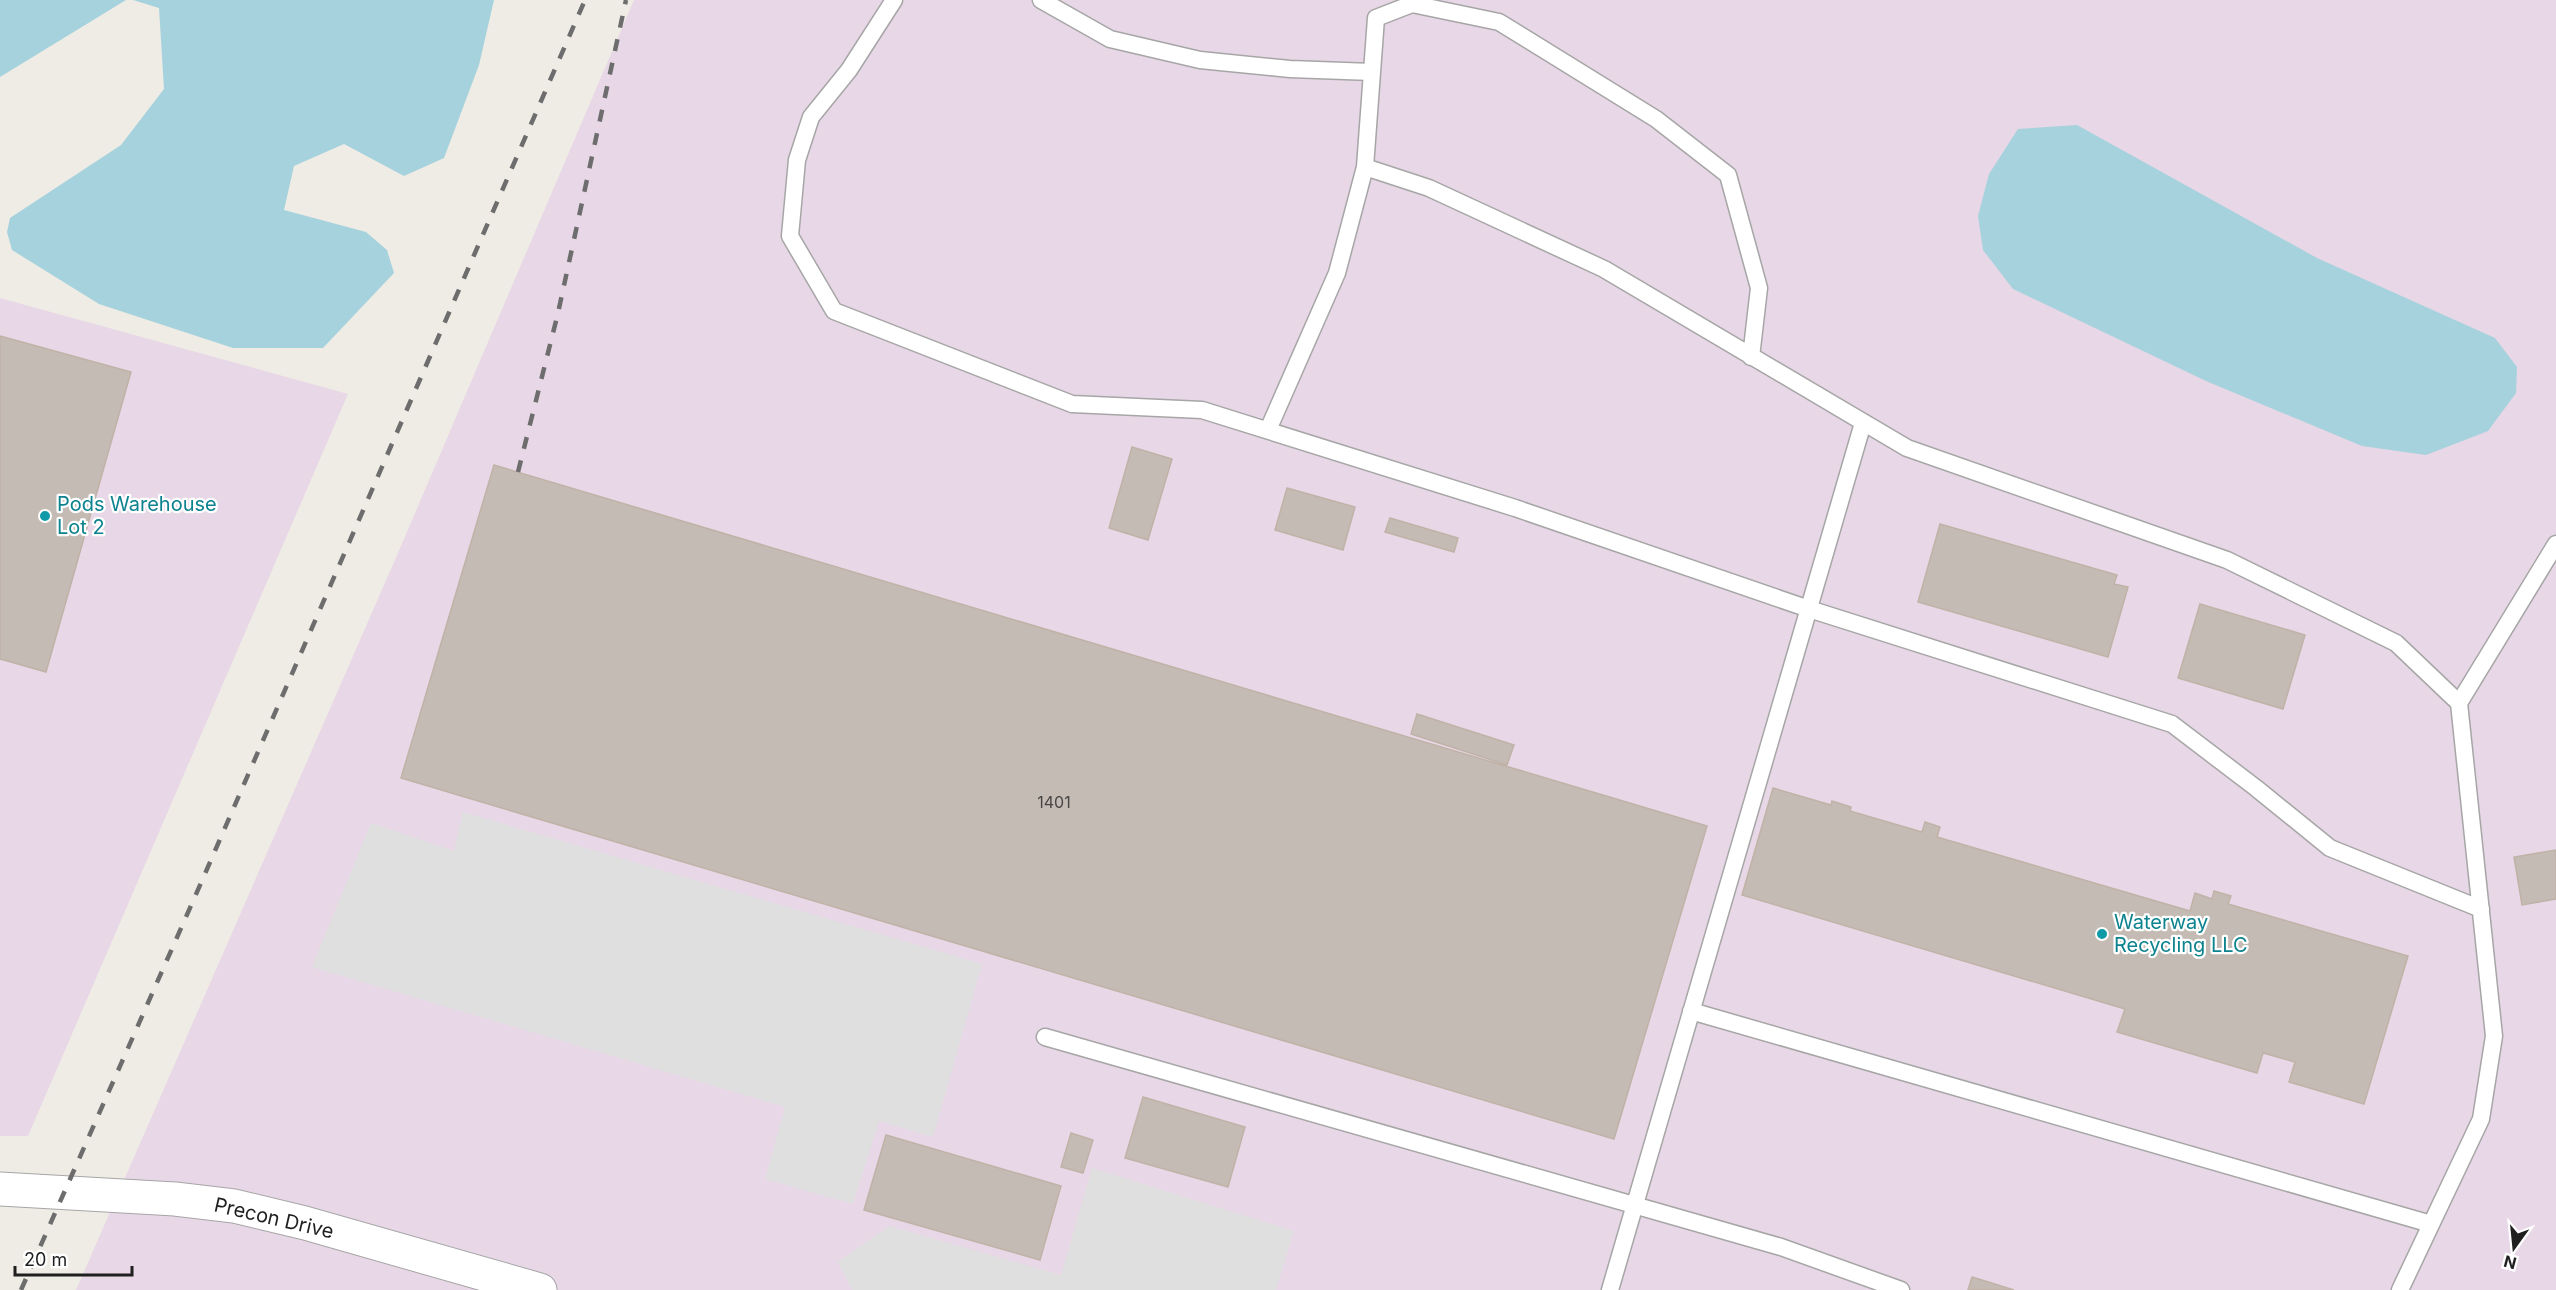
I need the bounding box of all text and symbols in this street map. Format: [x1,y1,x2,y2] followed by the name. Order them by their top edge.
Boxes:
[57,492,217,539] place label: Pods Warehouse Lot 2
[38,509,52,523] marker: Pods Warehouse Lot 2
[1037,792,1071,812] house number: 1401
[2114,910,2248,957] place label: Waterway Recycling LLC
[2095,927,2109,941] marker: Waterway Recycling LLC
[212,1193,336,1243] street label: Precon Drive
[2484,1218,2544,1278] north arrow
[15,1239,132,1277] scale bar
[24,1249,67,1270] text: 20 m
[2502,1251,2519,1274] text: N

